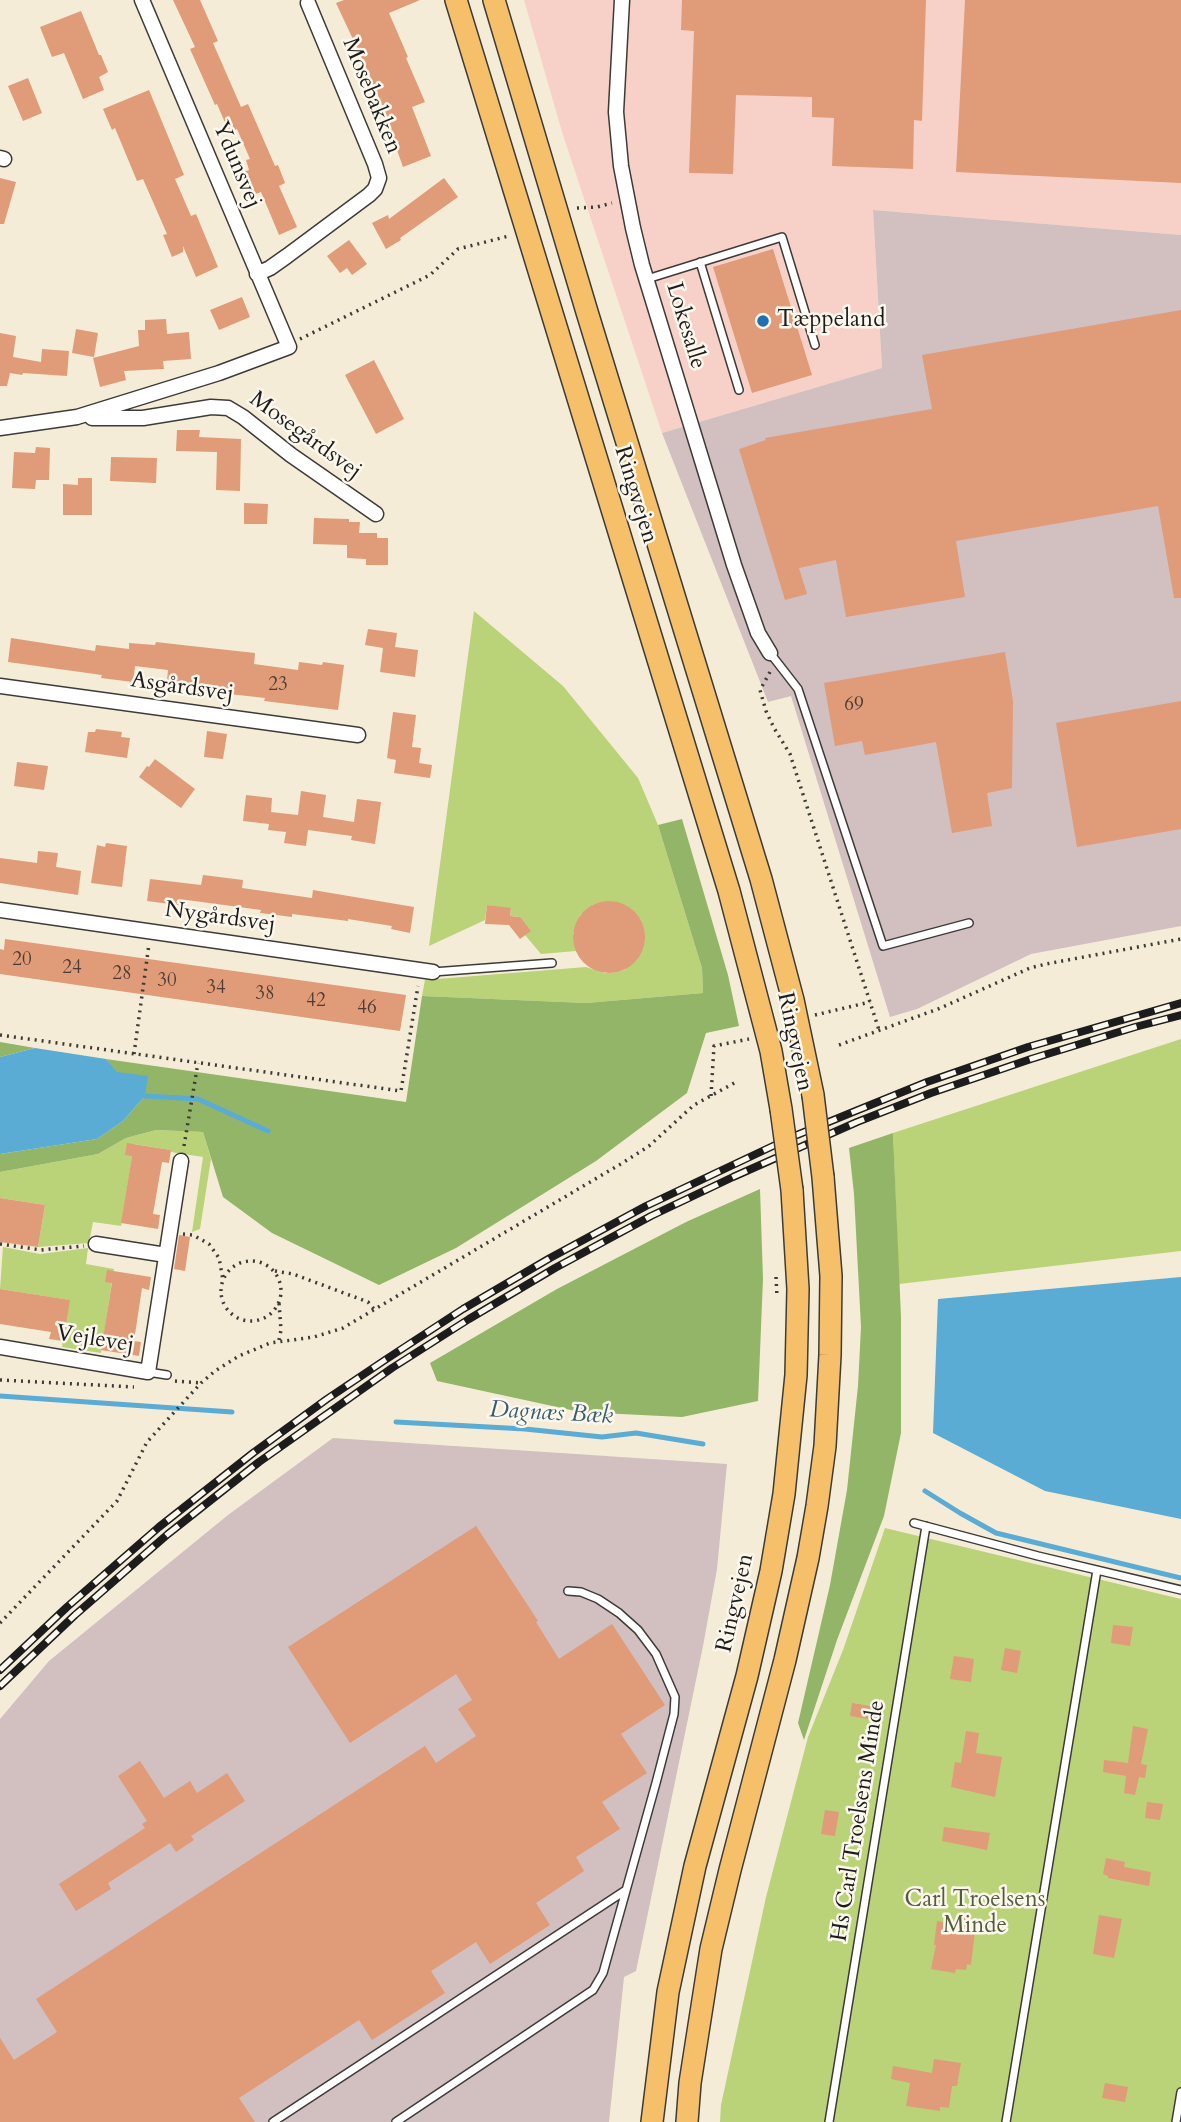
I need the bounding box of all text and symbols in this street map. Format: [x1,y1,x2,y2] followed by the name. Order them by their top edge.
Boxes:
[335,34,407,158] street label: Mosebakken
[205,118,267,212] street label: Ydunsvej
[659,279,711,373] street label: Lokesalle
[777,307,885,335] place label: Tæppeland
[755,313,771,329] marker: Tæppeland
[244,386,366,486] street label: Mosegårdsvej
[607,443,663,547] street label: Ringvejen
[129,667,235,709] street label: Asgårdsvej
[268,675,288,697] house number: 23
[844,695,864,717] house number: 69
[163,897,277,939] street label: Nygårdsvej
[12,950,32,972] house number: 20
[62,958,82,980] house number: 24
[112,964,132,986] house number: 28
[157,971,177,993] house number: 30
[206,978,226,1000] house number: 34
[255,984,275,1006] house number: 38
[770,990,818,1094] street label: Ringvejen
[306,991,326,1013] house number: 42
[357,998,377,1020] house number: 46
[54,1320,136,1360] street label: Vejlevej
[488,1396,614,1432] water label: Dagnæs Bæk
[711,1551,761,1655] street label: Ringvejen
[826,1698,892,1944] street label: Hs Carl Troelsens Minde
[905,1887,1045,1941] park label: Carl Troelsens Minde

